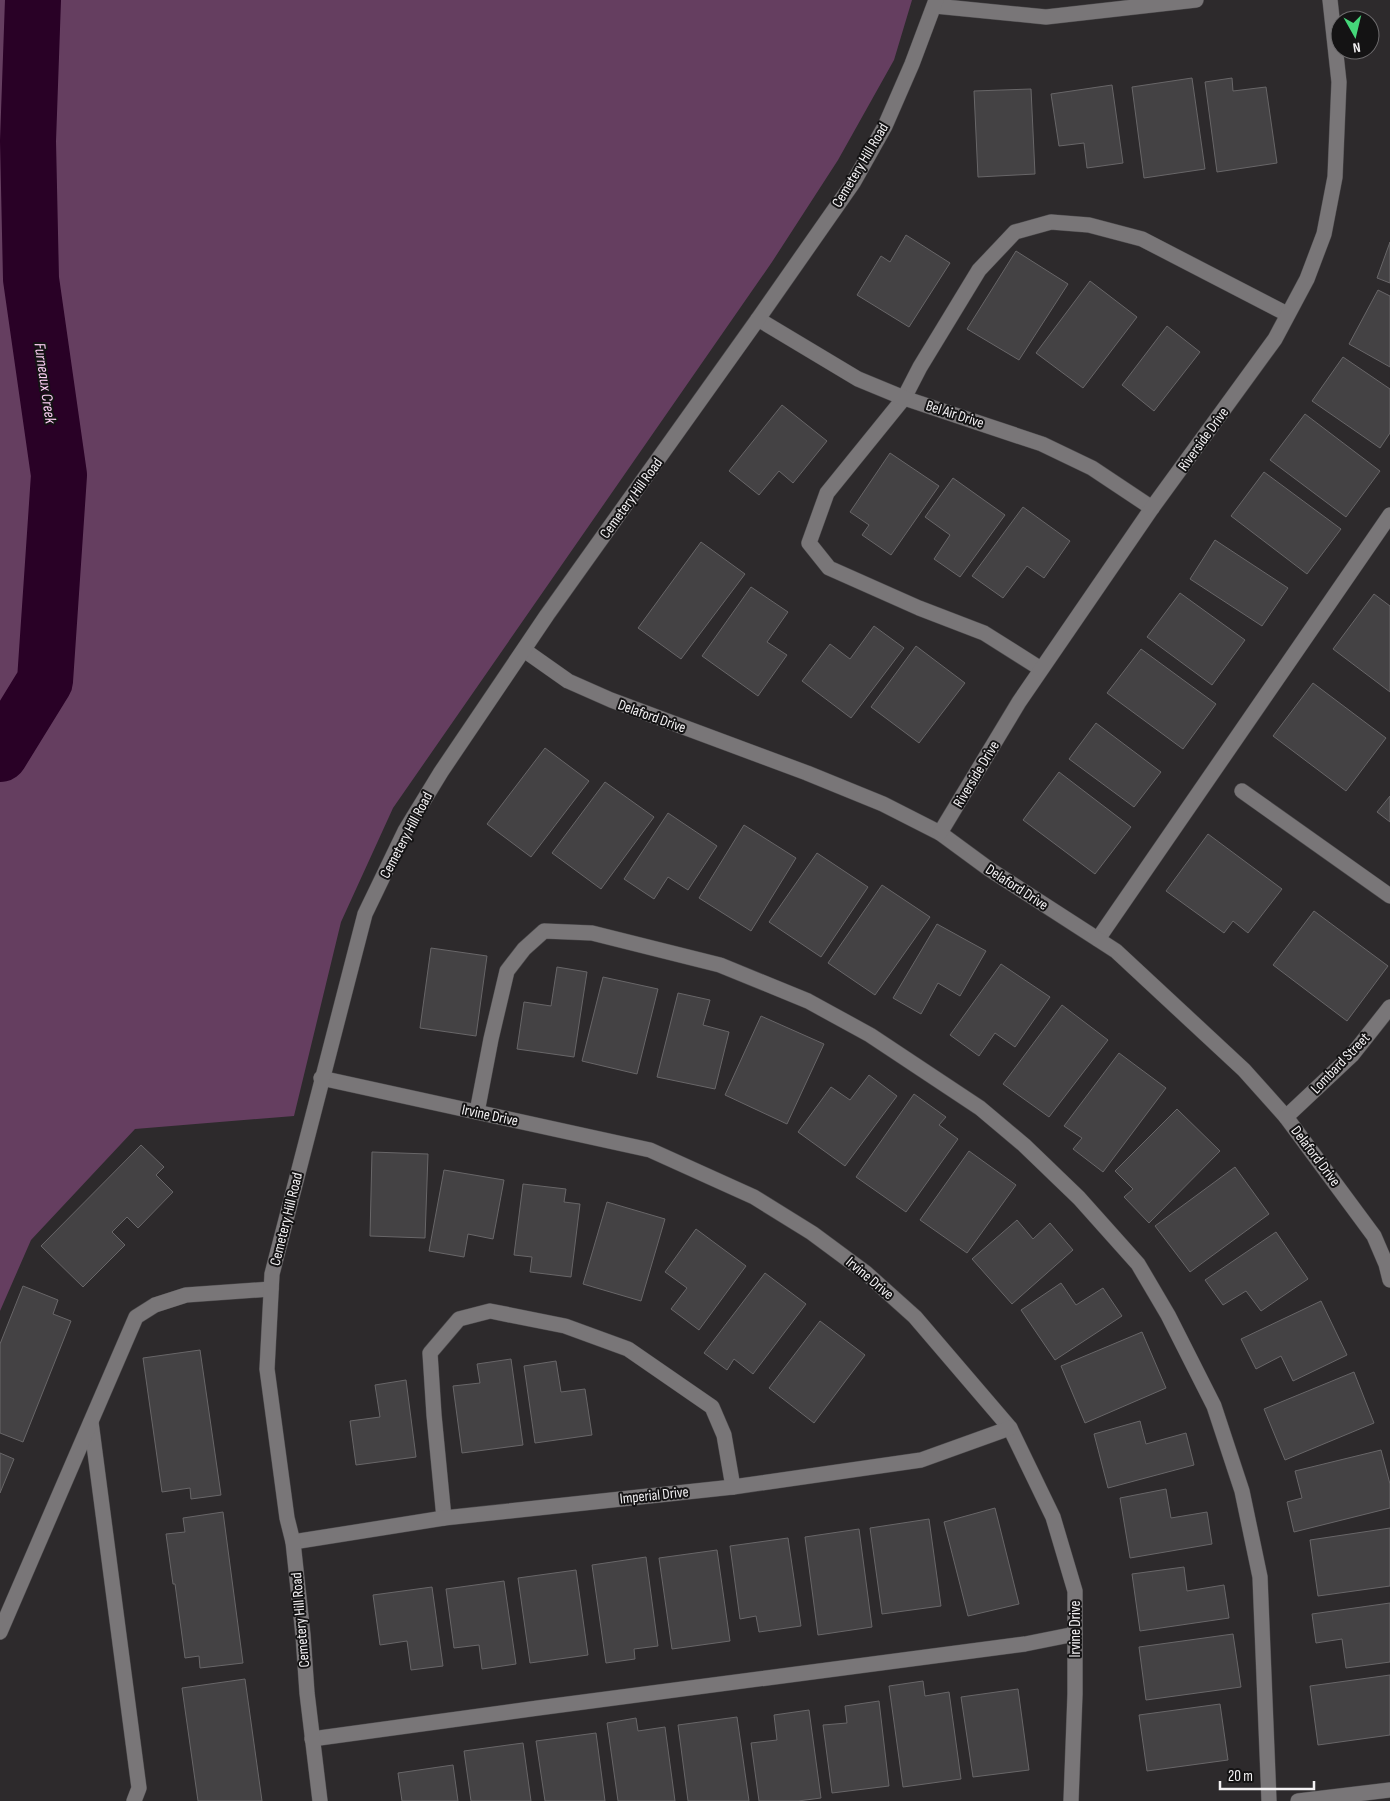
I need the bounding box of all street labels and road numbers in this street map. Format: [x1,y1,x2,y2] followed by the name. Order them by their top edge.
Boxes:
[828,120,893,211] street label: Cemetery Hill Road
[923,396,986,433] street label: Bel Air Drive
[1174,404,1233,475] street label: Riverside Drive
[596,454,667,542] street label: Cemetery Hill Road
[615,695,688,738] street label: Delaford Drive
[949,737,1004,811] street label: Riverside Drive
[376,789,437,882] street label: Cemetery Hill Road
[982,860,1052,915] street label: Delaford Drive
[1307,1029,1374,1098] street label: Lombard Street
[460,1100,520,1131] street label: Irvine Drive
[1287,1122,1345,1190] street label: Delaford Drive
[266,1171,307,1268] street label: Cemetery Hill Road
[842,1253,898,1304] street label: Irvine Drive
[619,1482,689,1509] street label: Imperial Drive
[287,1572,314,1668] street label: Cemetery Hill Road
[1066,1600,1085,1658] street label: Irvine Drive

